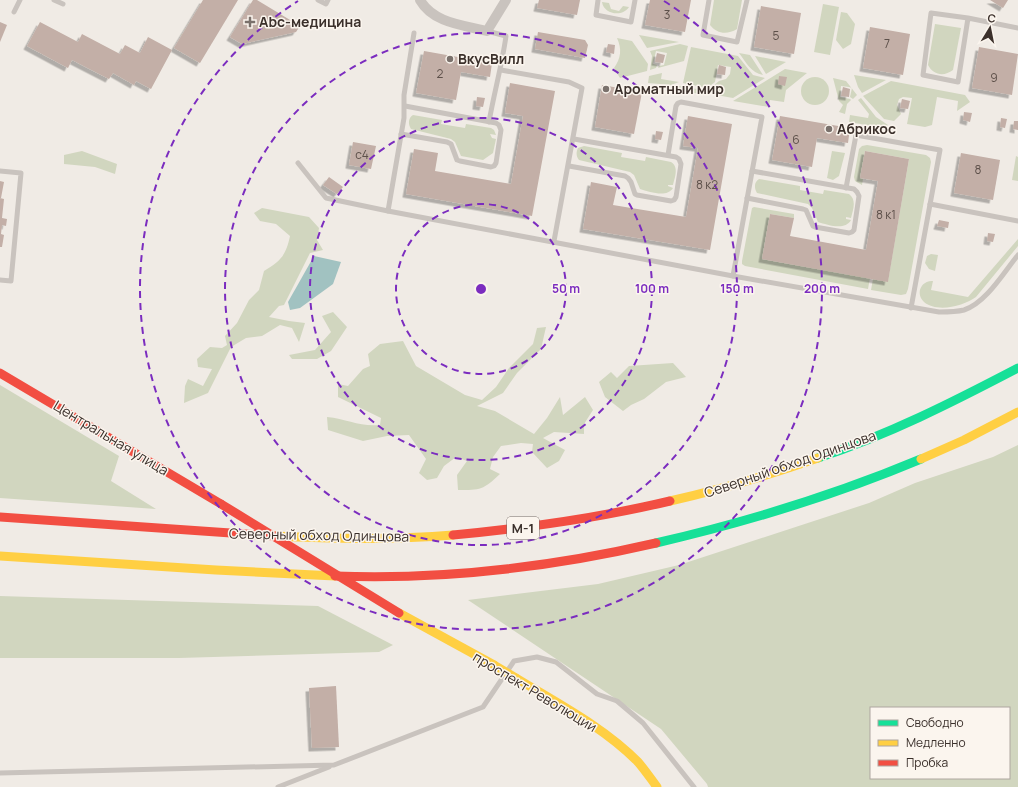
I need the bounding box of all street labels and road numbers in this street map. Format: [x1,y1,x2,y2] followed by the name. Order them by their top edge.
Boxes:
[50,396,172,479] street label: Центральная улица
[701,425,878,502] street label: Северный обход Одинцова
[507,517,539,539] road number: М-1
[229,523,409,546] street label: Северный обход Одинцова
[470,647,601,736] street label: проспект Революции

